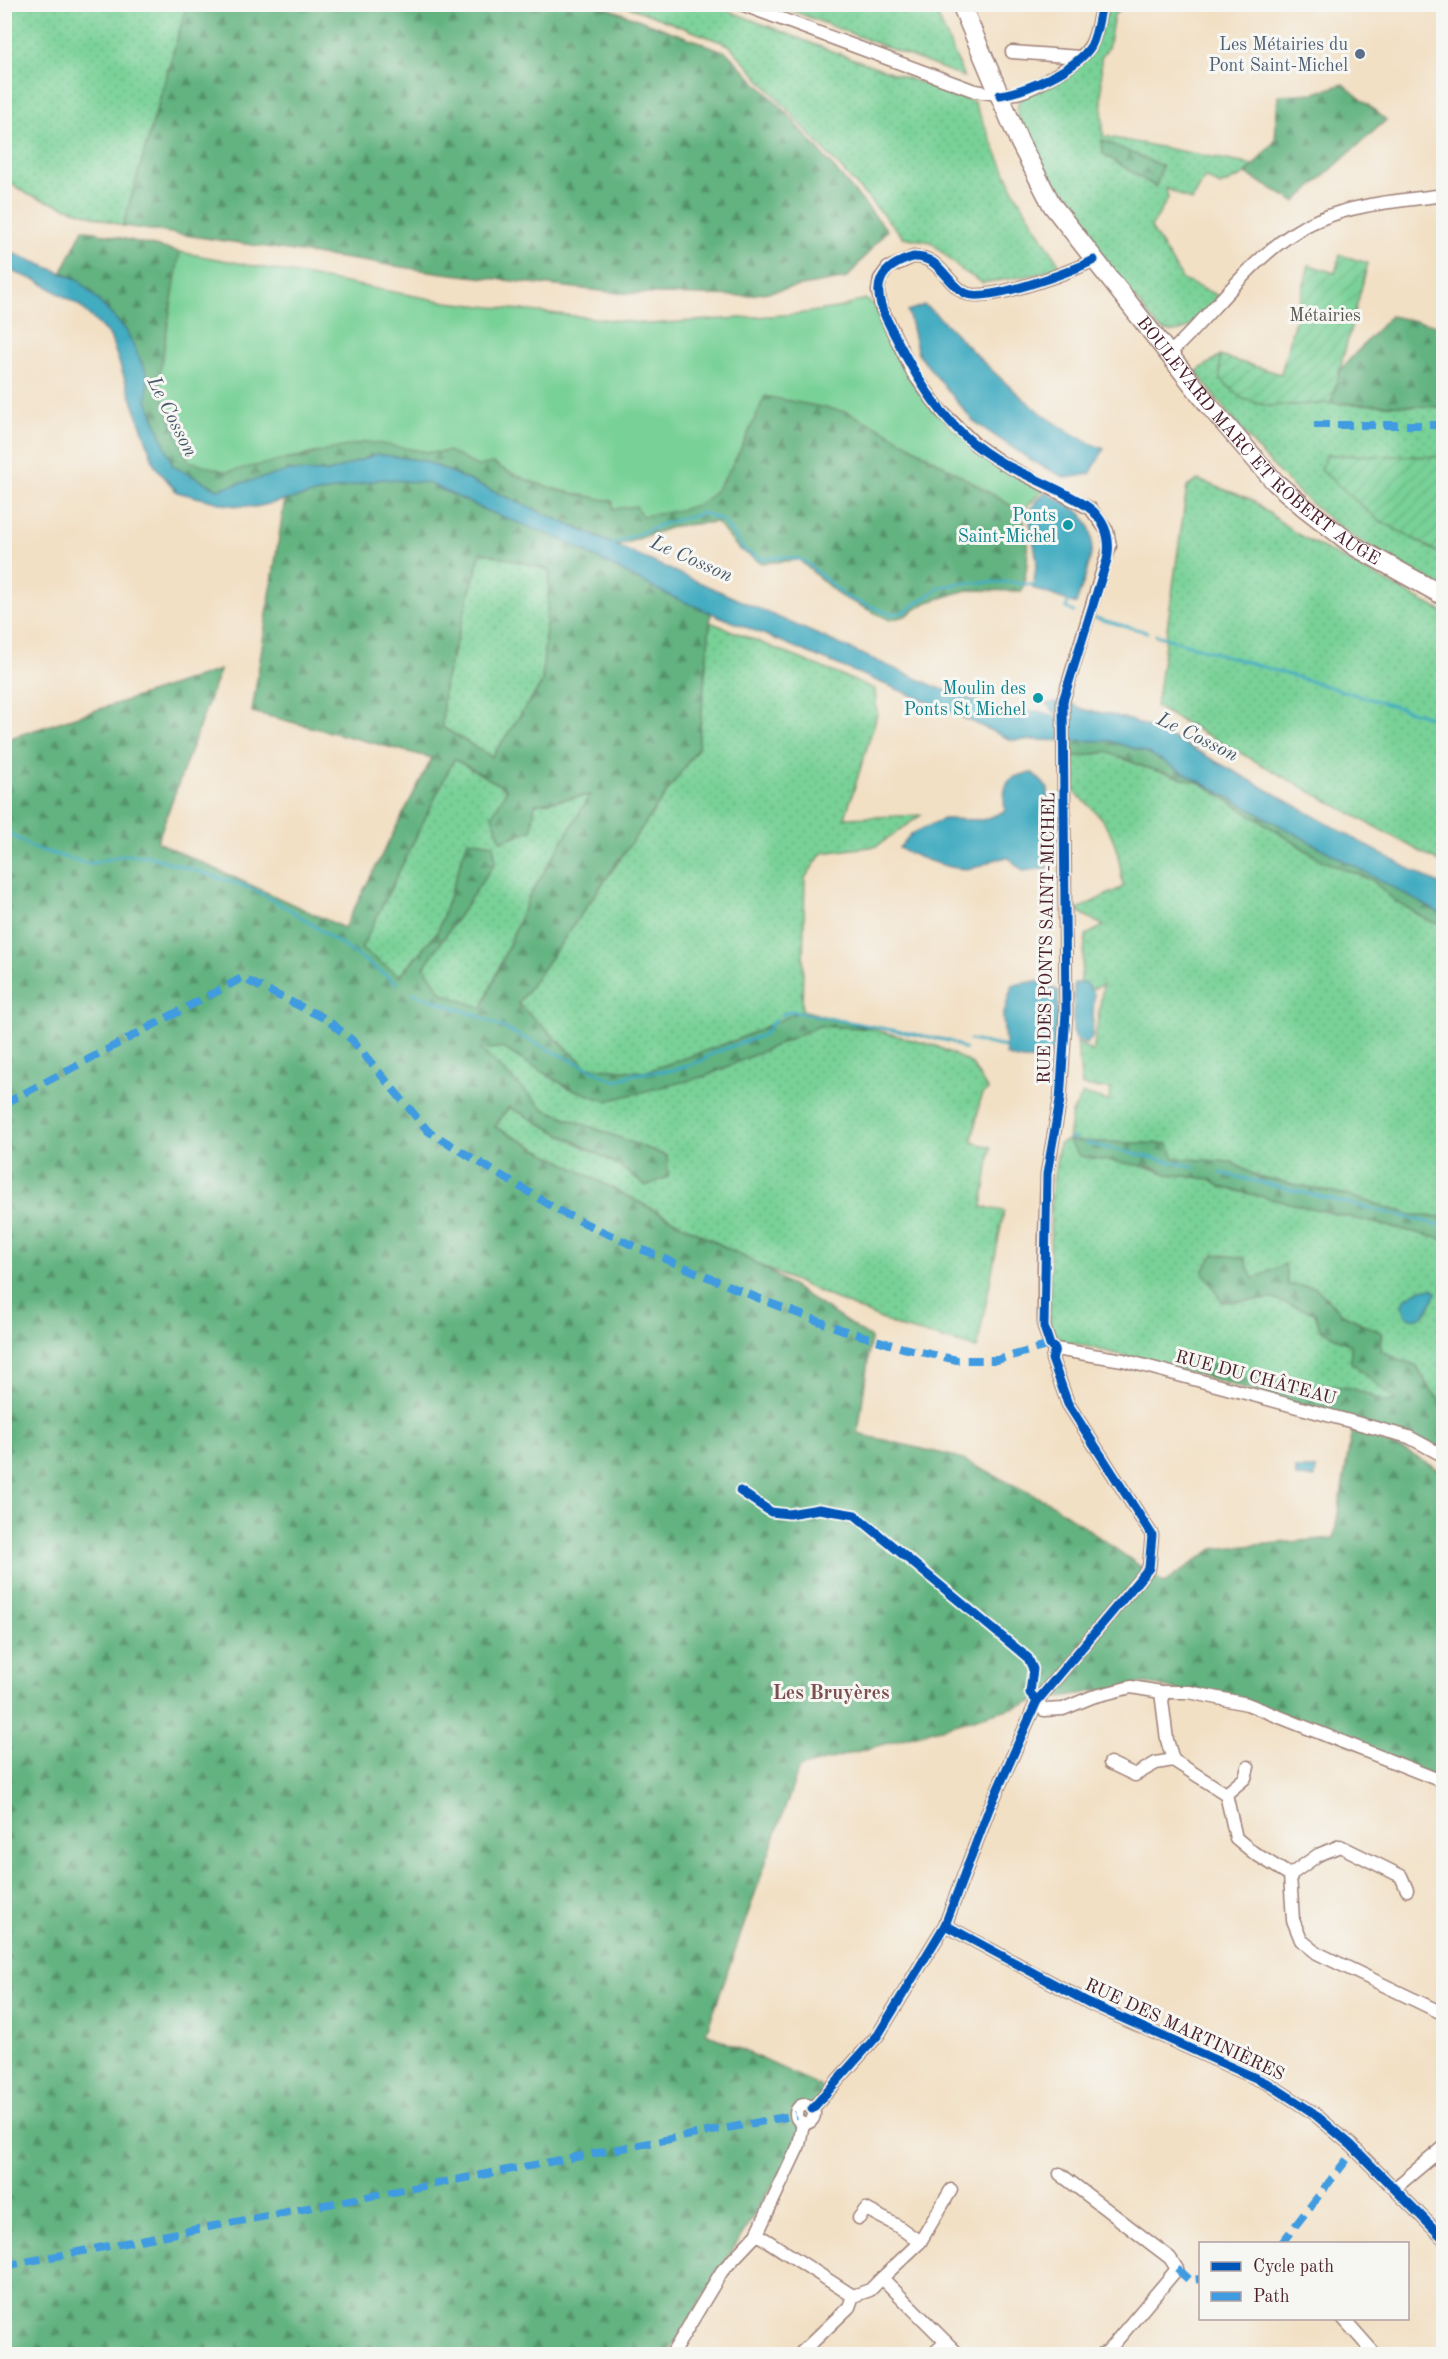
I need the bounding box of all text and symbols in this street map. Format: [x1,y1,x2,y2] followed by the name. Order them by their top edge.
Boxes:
[1208,36,1348,75] place label: Les Métairies du Pont Saint-Michel
[1353,47,1367,61] marker: Les Métairies du Pont Saint-Michel
[1289,307,1361,325] park label: Métairies
[1133,314,1383,569] street label: BOULEVARD MARC ET ROBERT AUGE
[142,372,200,460] water label: Le Cosson
[958,507,1056,546] place label: Ponts Saint-Michel
[1061,518,1075,532] marker: Ponts Saint-Michel
[646,532,735,587] water label: Le Cosson
[904,680,1026,719] place label: Moulin des Ponts St Michel
[1031,691,1045,705] marker: Moulin des Ponts St Michel
[1153,709,1241,766] water label: Le Cosson
[1035,792,1059,1084] street label: RUE DES PONTS SAINT-MICHEL
[1173,1344,1339,1408] street label: RUE DU CHÂTEAU
[772,1684,890,1704] district label: Les Bruyères
[1082,1972,1289,2084] street label: RUE DES MARTINIÈRES
[1199,2242,1409,2320] legend
[1253,2258,1334,2276] text: Cycle path
[1253,2288,1290,2306] text: Path

